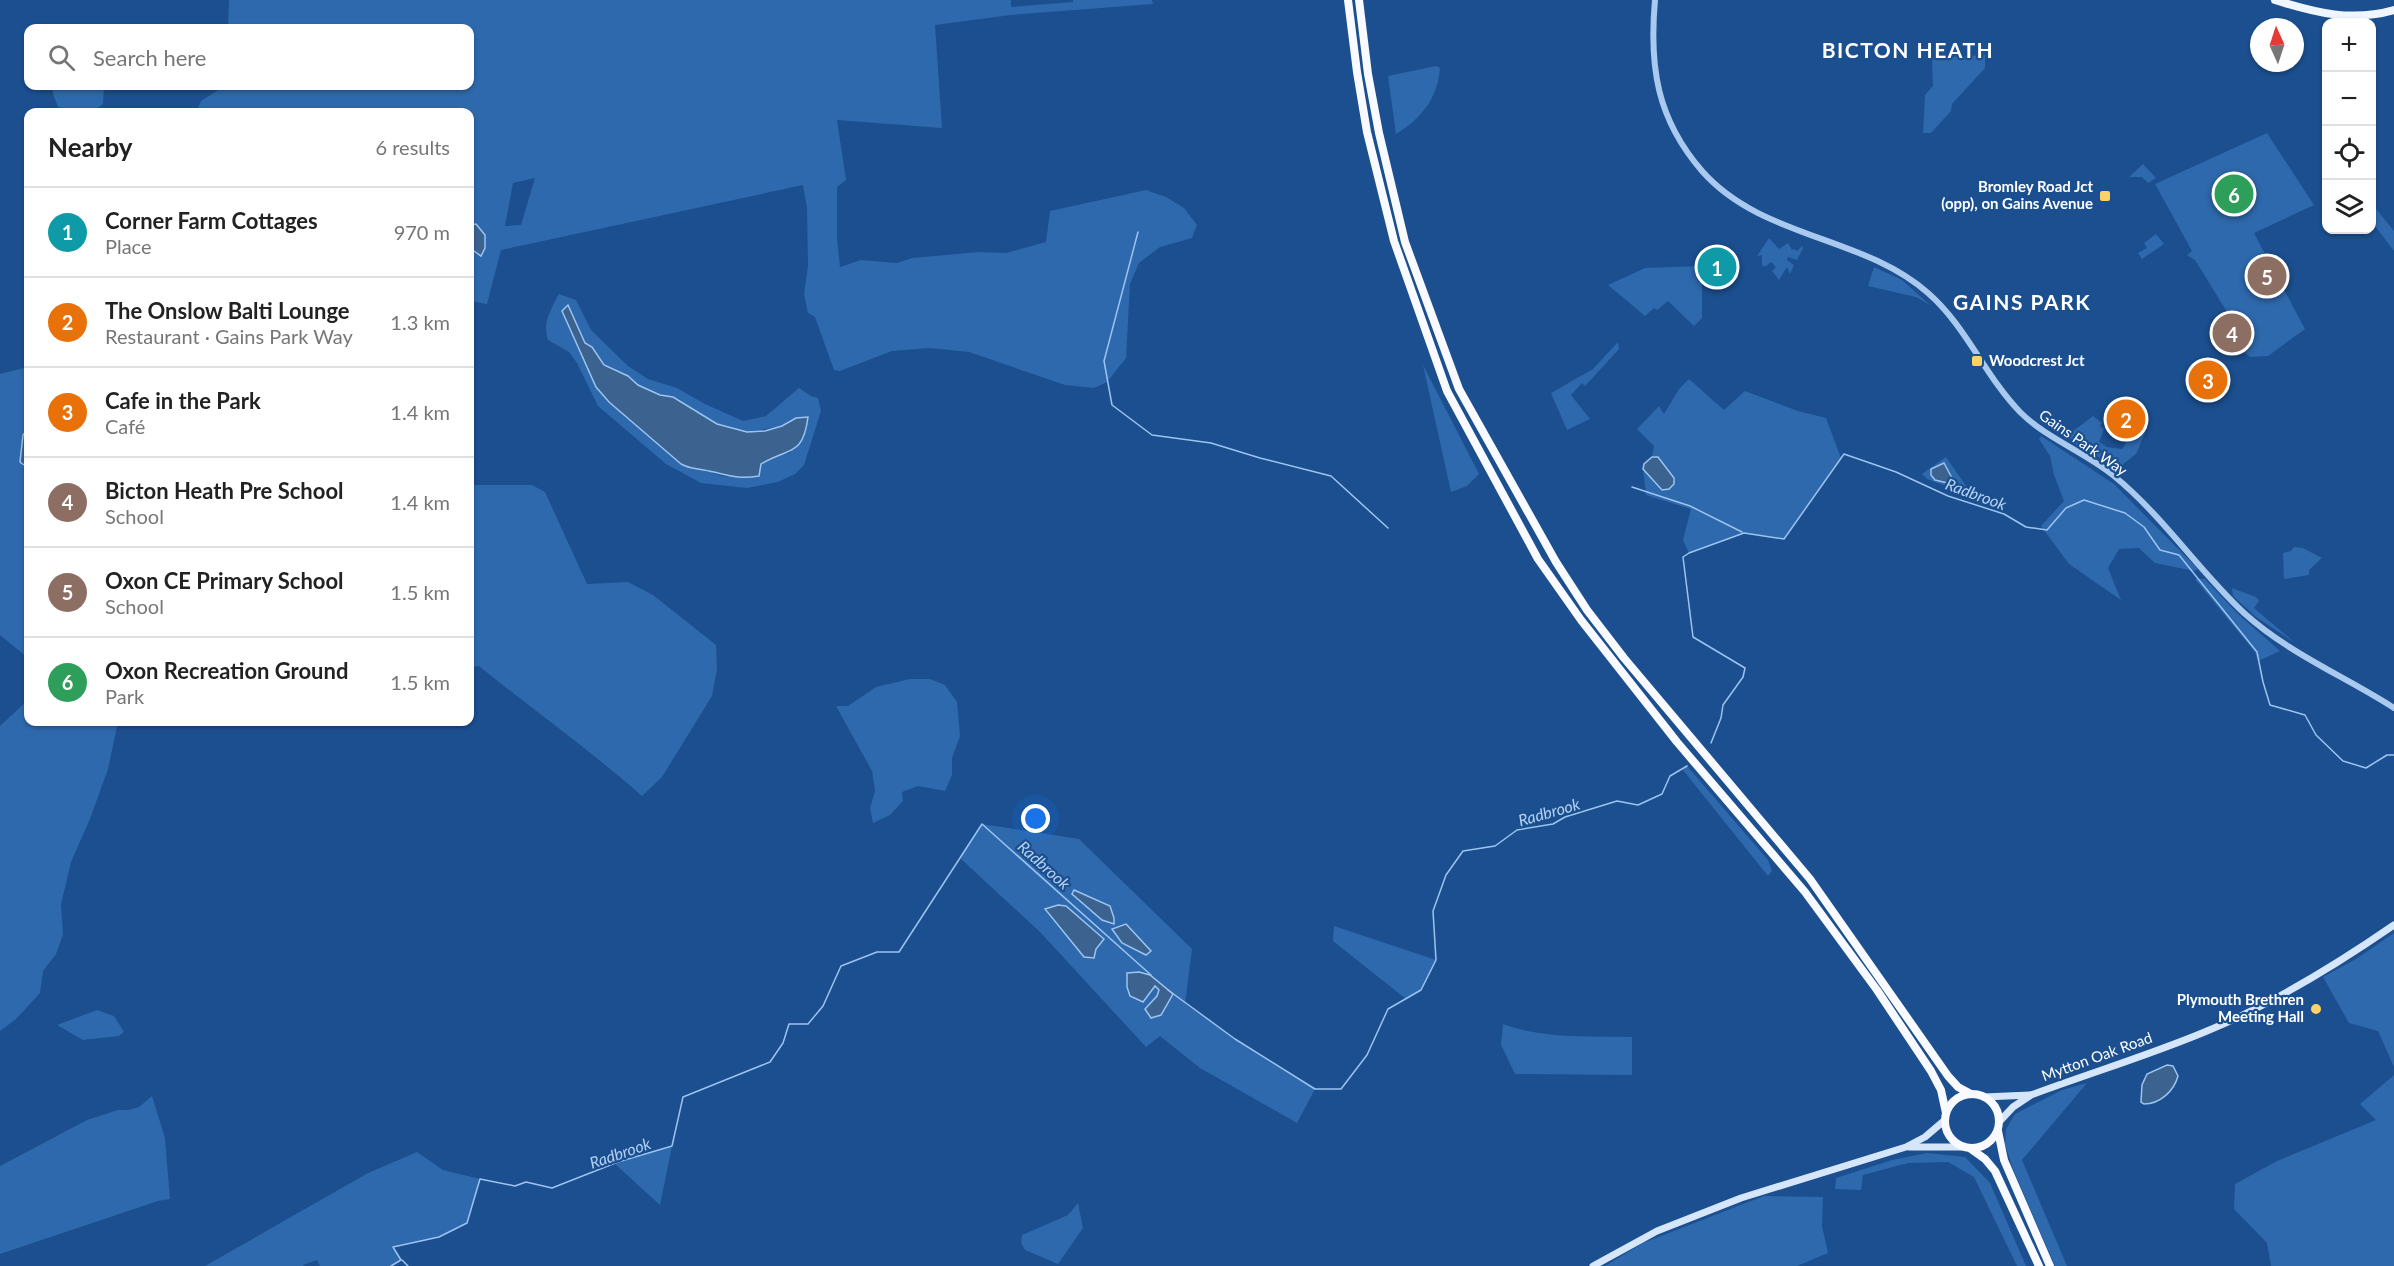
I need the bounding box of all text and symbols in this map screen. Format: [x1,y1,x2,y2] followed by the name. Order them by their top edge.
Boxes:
[2250,18,2304,72] north arrow
[2322,18,2376,234] map controls
[2322,18,2376,72] button: +
[24,24,474,90] search box
[1822,37,1994,62] district label: BICTON HEATH
[45,41,78,74] icon: search
[93,44,206,71] text: Search here
[2322,72,2376,126] button: −
[2322,126,2376,180] button: locate
[48,131,133,163] text: Nearby
[375,135,450,159] text: 6 results
[2214,172,2254,216] pin: 6
[1941,177,2093,212] place label: Bromley Road Jct (opp), on Gains Avenue
[2322,180,2376,234] button: layers
[2098,189,2112,203] marker: Bromley Road Jct (opp), on Gains Avenue
[105,207,318,234] text: Corner Farm Cottages
[62,220,73,244] text: 1
[394,220,450,244] text: 970 m
[105,234,152,258] text: Place
[1698,244,1736,290] pin: 1
[2248,254,2286,298] pin: 5
[1953,289,2091,314] district label: GAINS PARK
[105,297,350,324] text: The Onslow Balti Lounge
[62,310,73,334] text: 2
[390,310,450,334] text: 1.3 km
[2212,310,2252,356] pin: 4
[105,324,353,348] text: Restaurant · Gains Park Way
[1989,351,2085,369] place label: Woodcrest Jct
[1970,354,1984,368] marker: Woodcrest Jct
[2188,358,2228,403] pin: 3
[105,387,261,414] text: Cafe in the Park
[2106,396,2146,442] pin: 2
[62,400,73,424] text: 3
[390,400,450,424] text: 1.4 km
[2036,405,2131,479] street label: Gains Park Way
[105,414,145,438] text: Café
[1943,474,2010,513] water label: Radbrook
[105,477,344,504] text: Bicton Heath Pre School
[62,490,73,514] text: 4
[390,490,450,514] text: 1.4 km
[105,504,164,528] text: School
[105,567,344,594] text: Oxon CE Primary School
[62,580,73,604] text: 5
[390,580,450,604] text: 1.5 km
[105,594,164,618] text: School
[105,657,348,684] text: Oxon Recreation Ground
[62,670,73,694] text: 6
[390,670,450,694] text: 1.5 km
[105,684,144,708] text: Park
[1516,794,1582,829] water label: Radbrook
[1021,804,1050,833] your location
[1014,836,1075,893] water label: Radbrook
[2177,990,2304,1025] place label: Plymouth Brethren Meeting Hall
[2309,1002,2323,1016] marker: Plymouth Brethren Meeting Hall
[2039,1028,2154,1084] street label: Mytton Oak Road
[587,1133,653,1172] water label: Radbrook

